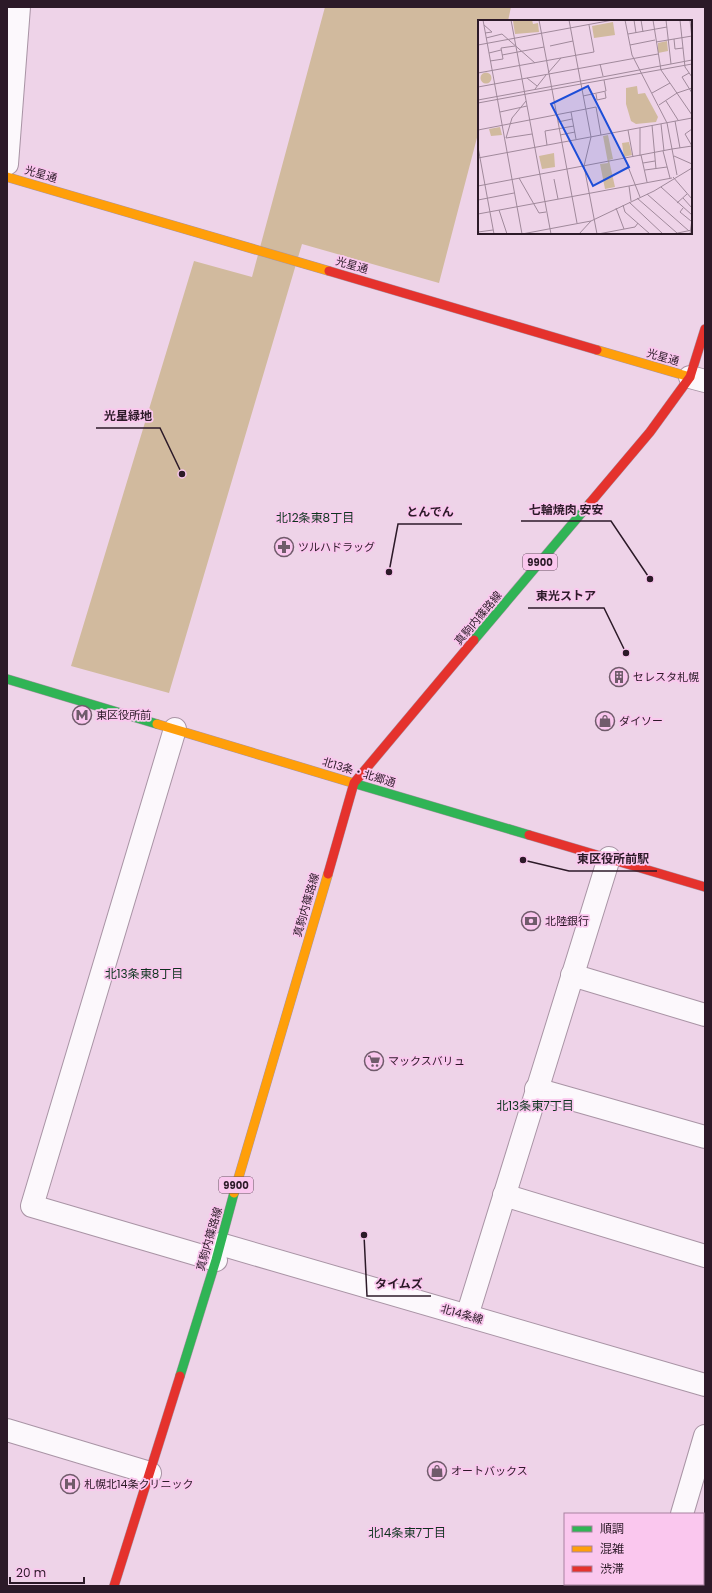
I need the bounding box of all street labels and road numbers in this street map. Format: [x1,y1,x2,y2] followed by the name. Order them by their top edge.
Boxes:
[23,162,59,186] street label: 光星通
[334,253,370,277] street label: 光星通
[645,345,681,369] street label: 光星通
[523,554,557,570] road number: 9900
[451,588,505,648] street label: 真駒内篠路線
[320,753,398,791] street label: 北13条・北郷通
[289,871,323,939] street label: 真駒内篠路線
[219,1177,253,1193] road number: 9900
[192,1205,226,1273] street label: 真駒内篠路線
[439,1300,485,1328] street label: 北14条線

